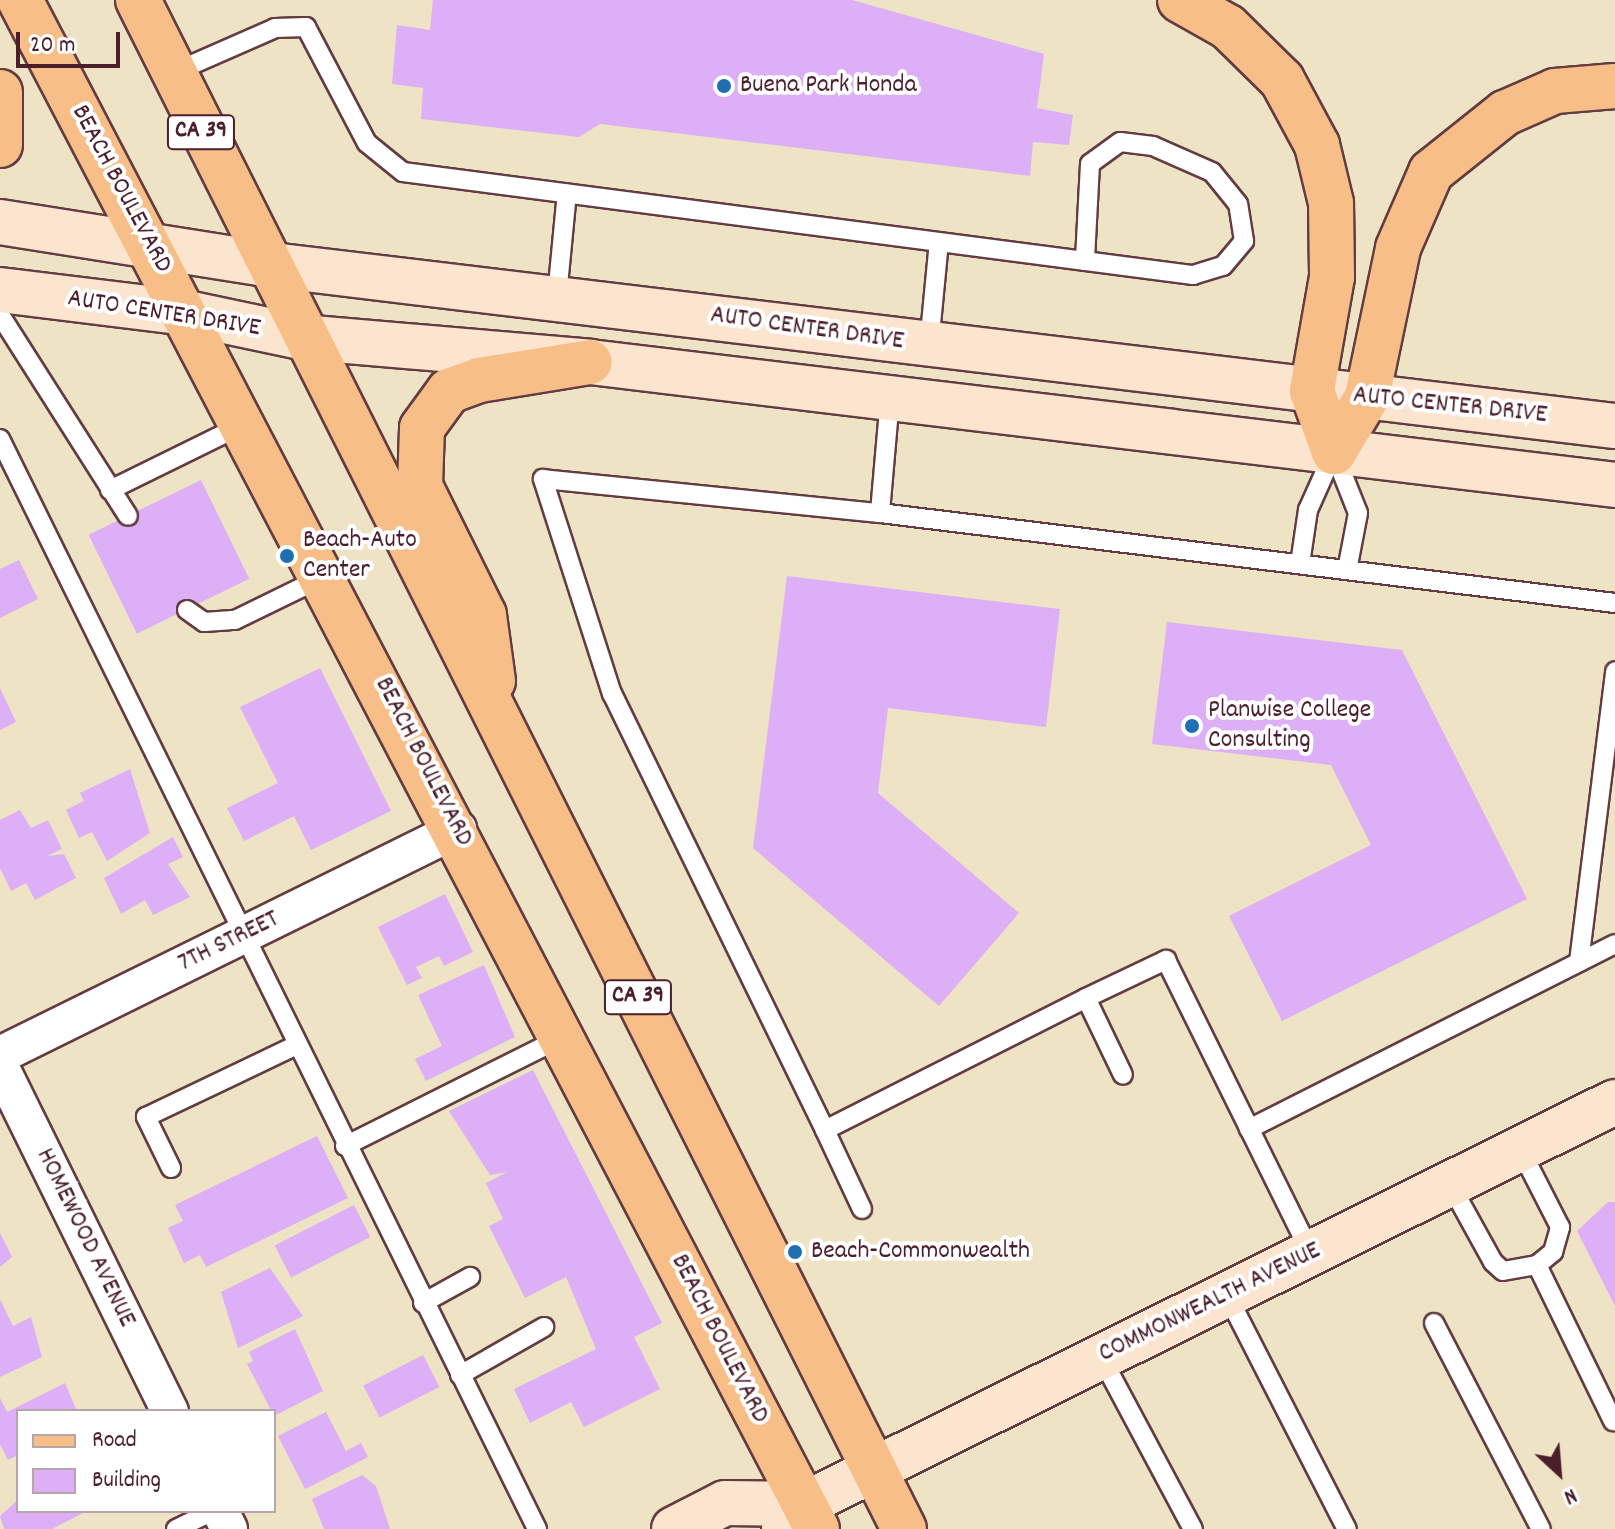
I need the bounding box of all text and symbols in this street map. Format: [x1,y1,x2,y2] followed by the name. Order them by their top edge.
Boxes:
[20,16,124,66] scale bar
[30,29,76,63] text: 20 m
[740,70,917,102] place label: Buena Park Honda
[715,77,733,95] marker: Buena Park Honda
[64,100,178,278] street label: BEACH BOULEVARD
[165,112,237,152] road number: CA 39
[65,283,263,345] street label: AUTO CENTER DRIVE
[708,300,906,358] street label: AUTO CENTER DRIVE
[1352,380,1548,432] street label: AUTO CENTER DRIVE
[303,525,417,586] place label: Beach-Auto Center
[278,547,296,565] marker: Beach-Auto Center
[367,672,479,852] street label: BEACH BOULEVARD
[1208,695,1371,756] place label: Planwise College Consulting
[1183,717,1201,735] marker: Planwise College Consulting
[174,904,284,980] street label: 7TH STREET
[602,977,674,1017] road number: CA 39
[28,1143,142,1333] street label: HOMEWOOD AVENUE
[811,1236,1030,1268] place label: Beach-Commonwealth
[1094,1236,1326,1370] street label: COMMONWEALTH AVENUE
[786,1243,804,1261] marker: Beach-Commonwealth
[663,1249,775,1429] street label: BEACH BOULEVARD
[16,1409,276,1513] legend
[92,1424,137,1458] text: Road
[1519,1433,1599,1513] north arrow
[92,1464,161,1498] text: Building
[1558,1479,1581,1511] text: N

